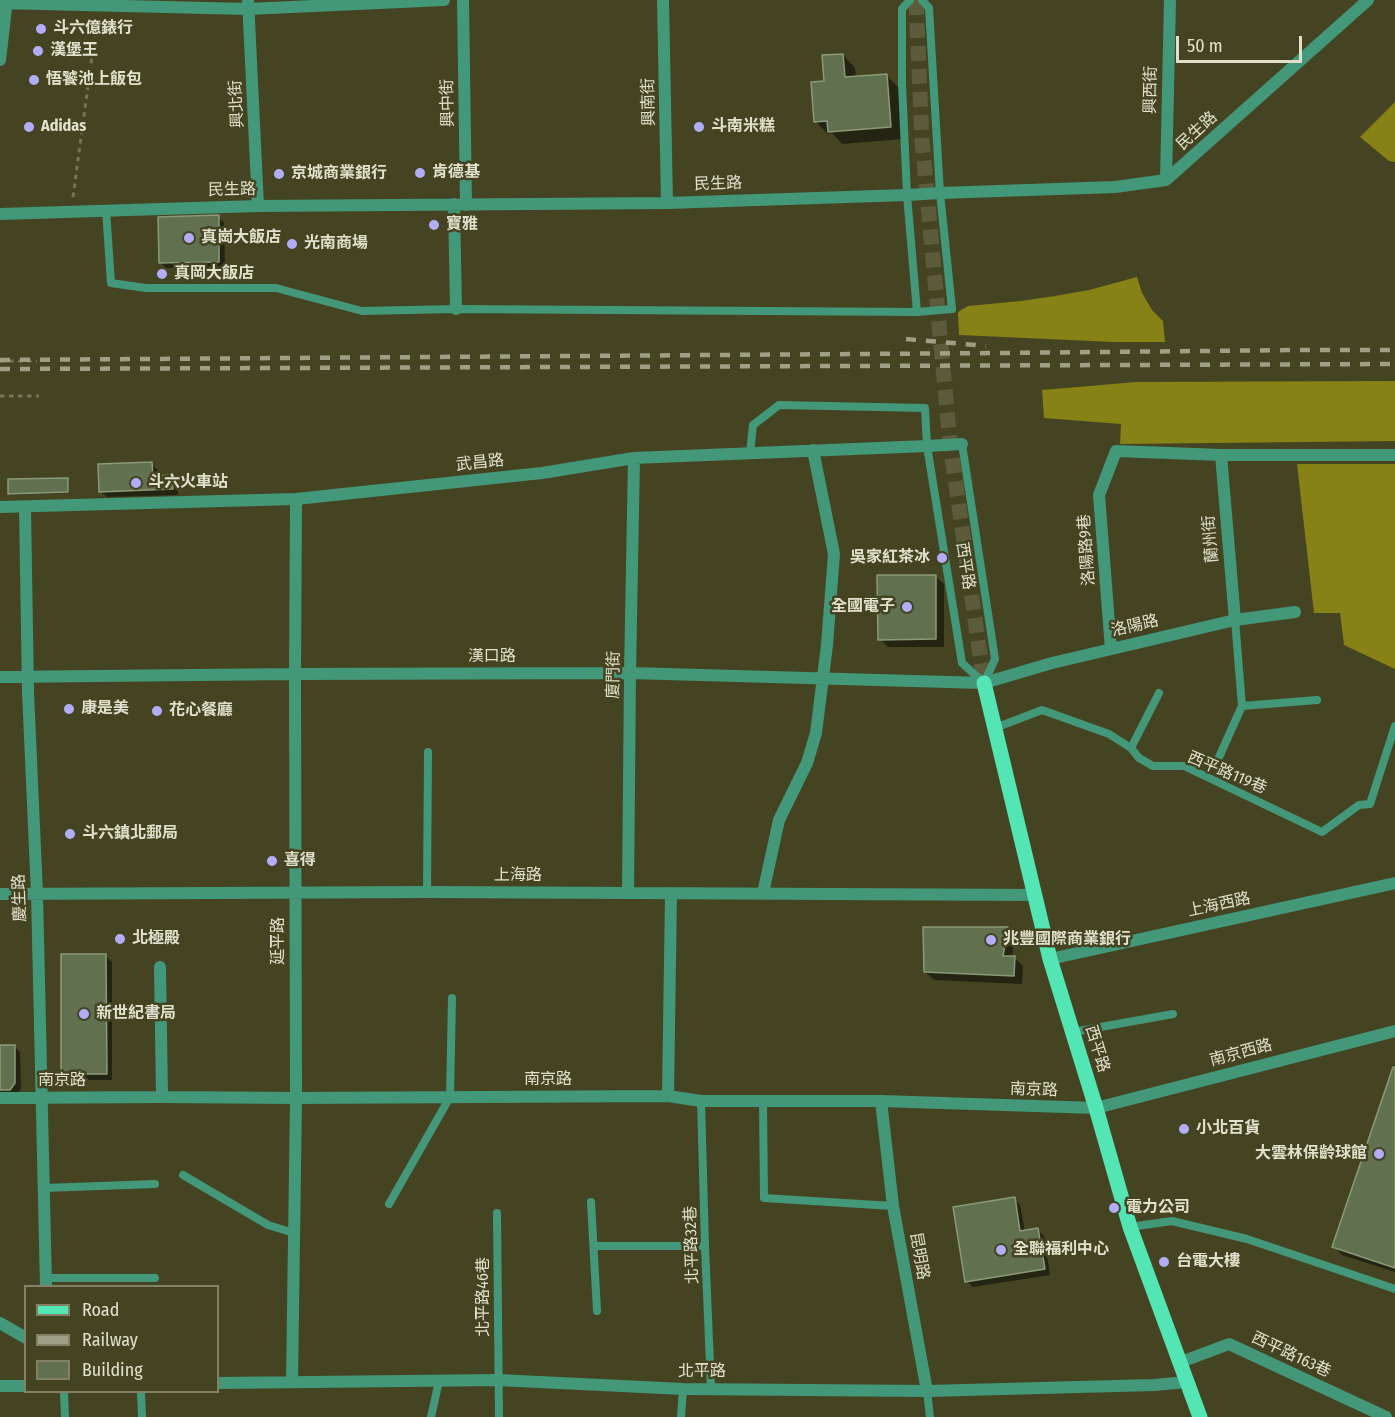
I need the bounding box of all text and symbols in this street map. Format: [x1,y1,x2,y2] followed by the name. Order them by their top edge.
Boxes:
[53,19,133,39] place label: 斗六億錶行
[34,22,48,36] marker: 斗六億錶行
[1179,24,1305,62] scale bar
[1187,35,1223,57] text: 50 m
[50,41,98,61] place label: 漢堡王
[31,44,45,58] marker: 漢堡王
[1141,66,1161,114] street label: 興西街
[46,70,142,90] place label: 悟饕池上飯包
[27,73,41,87] marker: 悟饕池上飯包
[639,78,659,126] street label: 興南街
[438,79,458,127] street label: 興中街
[226,80,248,128] street label: 興北街
[1173,108,1221,154] street label: 民生路
[41,117,86,137] place label: Adidas
[711,117,775,137] place label: 斗南米糕
[22,120,36,134] marker: Adidas
[692,120,706,134] marker: 斗南米糕
[432,163,480,183] place label: 肯德基
[291,164,387,184] place label: 京城商業銀行
[413,166,427,180] marker: 肯德基
[272,167,286,181] marker: 京城商業銀行
[694,174,742,194] street label: 民生路
[208,180,256,200] street label: 民生路
[446,215,478,235] place label: 寶雅
[427,218,441,232] marker: 寶雅
[201,228,281,248] place label: 真崗大飯店
[182,231,196,245] marker: 真崗大飯店
[304,234,368,254] place label: 光南商場
[285,237,299,251] marker: 光南商場
[174,264,254,284] place label: 真岡大飯店
[155,267,169,281] marker: 真岡大飯店
[455,451,505,475] street label: 武昌路
[148,473,228,493] place label: 斗六火車站
[129,476,143,490] marker: 斗六火車站
[1075,514,1099,586] street label: 洛陽路9巷
[1199,514,1223,564] street label: 蘭州街
[952,541,978,591] street label: 西平路
[850,548,930,568] place label: 吳家紅茶冰
[935,551,949,565] marker: 吳家紅茶冰
[831,597,895,617] place label: 全國電子
[900,600,914,614] marker: 全國電子
[1109,611,1161,641] street label: 洛陽路
[468,647,516,667] street label: 漢口路
[604,651,624,699] street label: 廈門街
[81,699,129,719] place label: 康是美
[169,701,233,721] place label: 花心餐廳
[62,702,76,716] marker: 康是美
[150,704,164,718] marker: 花心餐廳
[1185,748,1269,798] street label: 西平路119巷
[82,824,178,844] place label: 斗六鎮北郵局
[63,827,77,841] marker: 斗六鎮北郵局
[284,851,316,871] place label: 喜得
[265,854,279,868] marker: 喜得
[494,866,542,886] street label: 上海路
[10,874,30,922] street label: 慶生路
[1186,889,1252,921] street label: 上海西路
[269,917,289,965] street label: 延平路
[132,929,180,949] place label: 北極殿
[1003,930,1131,950] place label: 兆豐國際商業銀行
[113,932,127,946] marker: 北極殿
[984,933,998,947] marker: 兆豐國際商業銀行
[96,1004,176,1024] place label: 新世紀書局
[77,1007,91,1021] marker: 新世紀書局
[1081,1023,1113,1075] street label: 西平路
[1208,1035,1274,1071] street label: 南京西路
[524,1070,572,1090] street label: 南京路
[38,1071,86,1091] street label: 南京路
[1010,1080,1058,1100] street label: 南京路
[1196,1119,1260,1139] place label: 小北百貨
[1177,1122,1191,1136] marker: 小北百貨
[1255,1144,1367,1164] place label: 大雲林保齡球館
[1372,1147,1386,1161] marker: 大雲林保齡球館
[1126,1198,1190,1218] place label: 電力公司
[1107,1201,1121,1215] marker: 電力公司
[681,1206,703,1284] street label: 北平路32巷
[905,1231,933,1281] street label: 昆明路
[1013,1240,1109,1260] place label: 全聯福利中心
[994,1243,1008,1257] marker: 全聯福利中心
[1176,1252,1240,1272] place label: 台電大樓
[1157,1255,1171,1269] marker: 台電大樓
[474,1257,494,1337] street label: 北平路46巷
[24,1285,219,1393] legend
[82,1299,119,1321] text: Road
[1248,1328,1334,1382] street label: 西平路163巷
[82,1329,138,1351] text: Railway
[82,1359,143,1381] text: Building
[678,1362,726,1382] street label: 北平路

